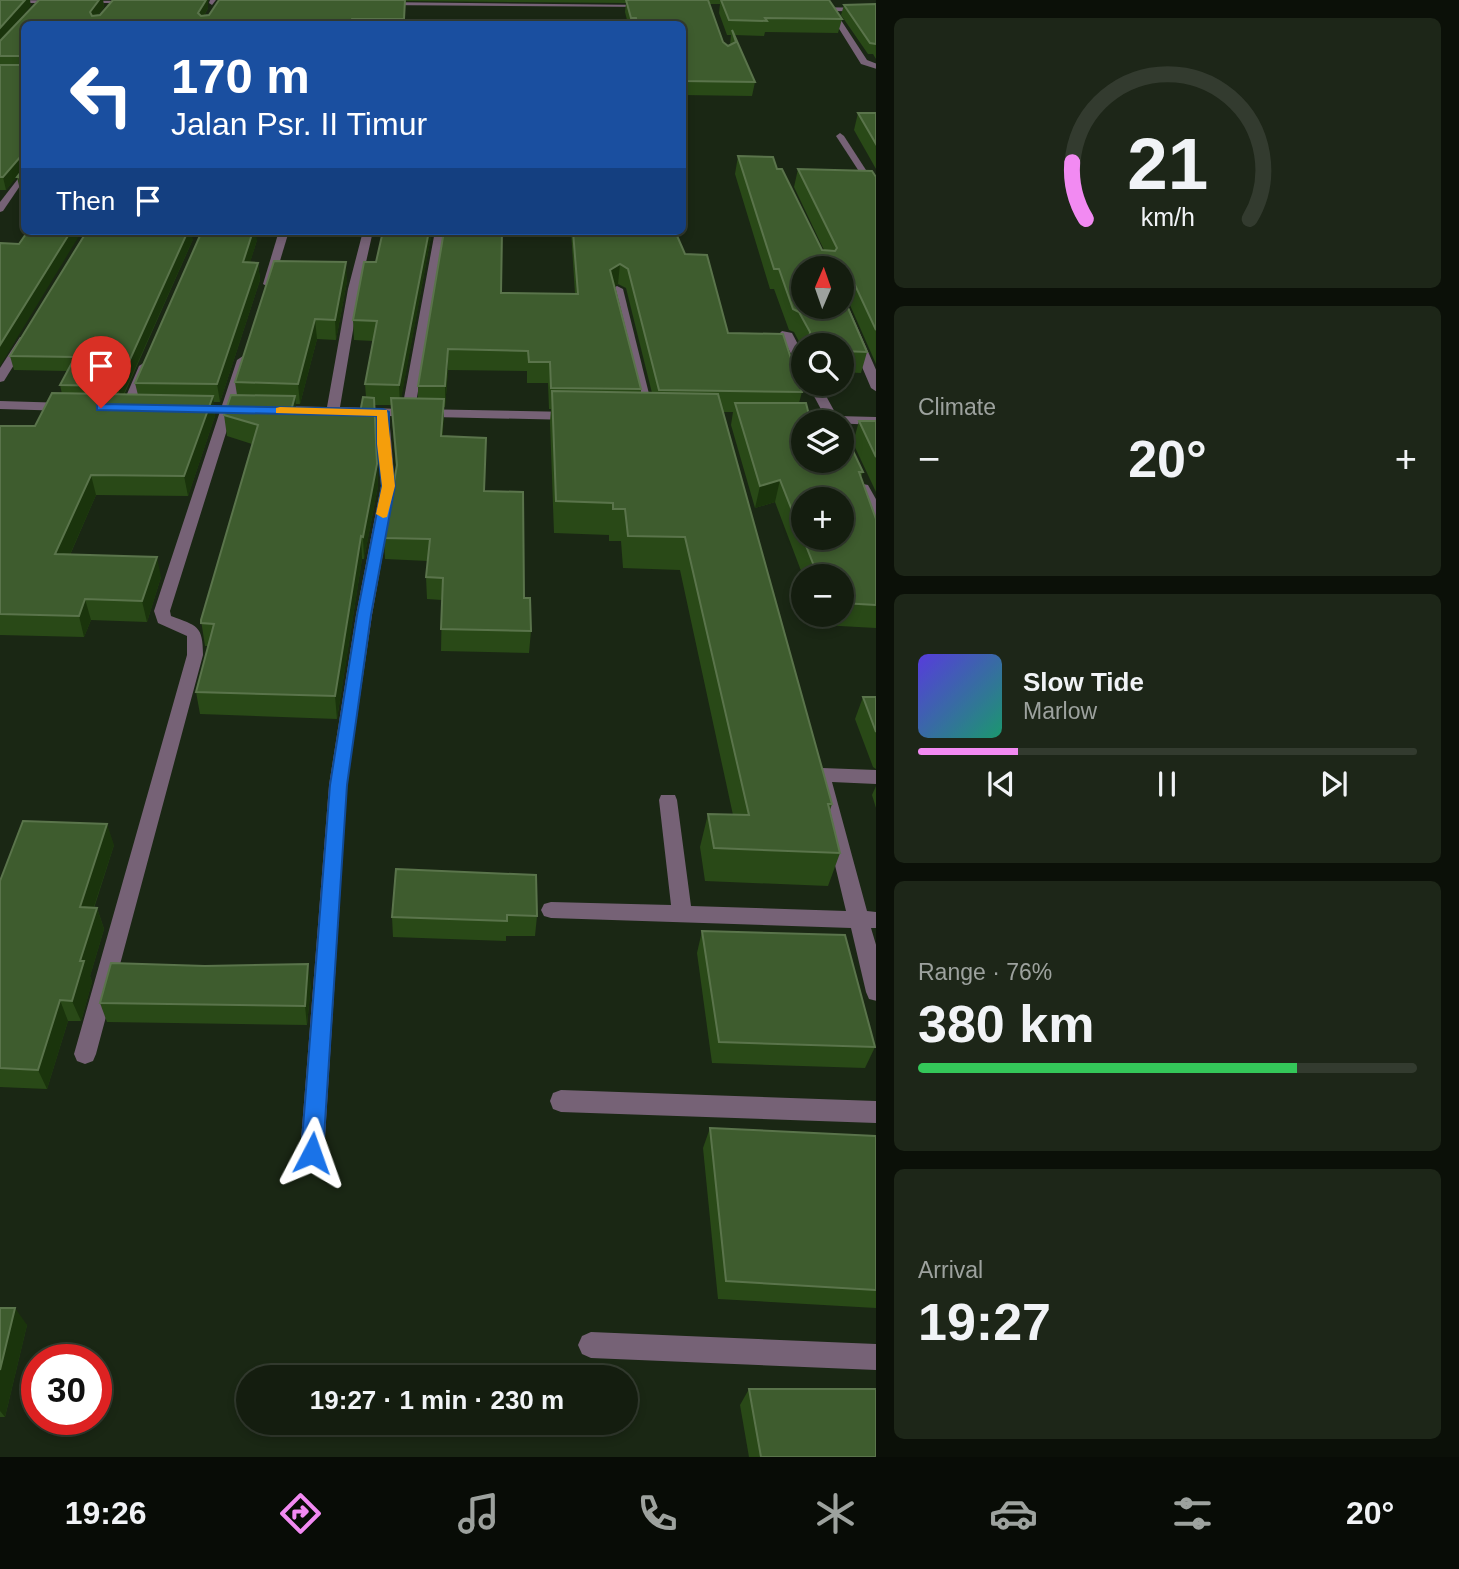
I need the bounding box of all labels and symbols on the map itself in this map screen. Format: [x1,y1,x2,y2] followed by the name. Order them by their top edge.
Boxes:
[791,256,854,318] north arrow
[71,336,131,408] pin
[275,1116,349,1190] position arrow
[21,1344,112,1435] speed limit sign: 30

